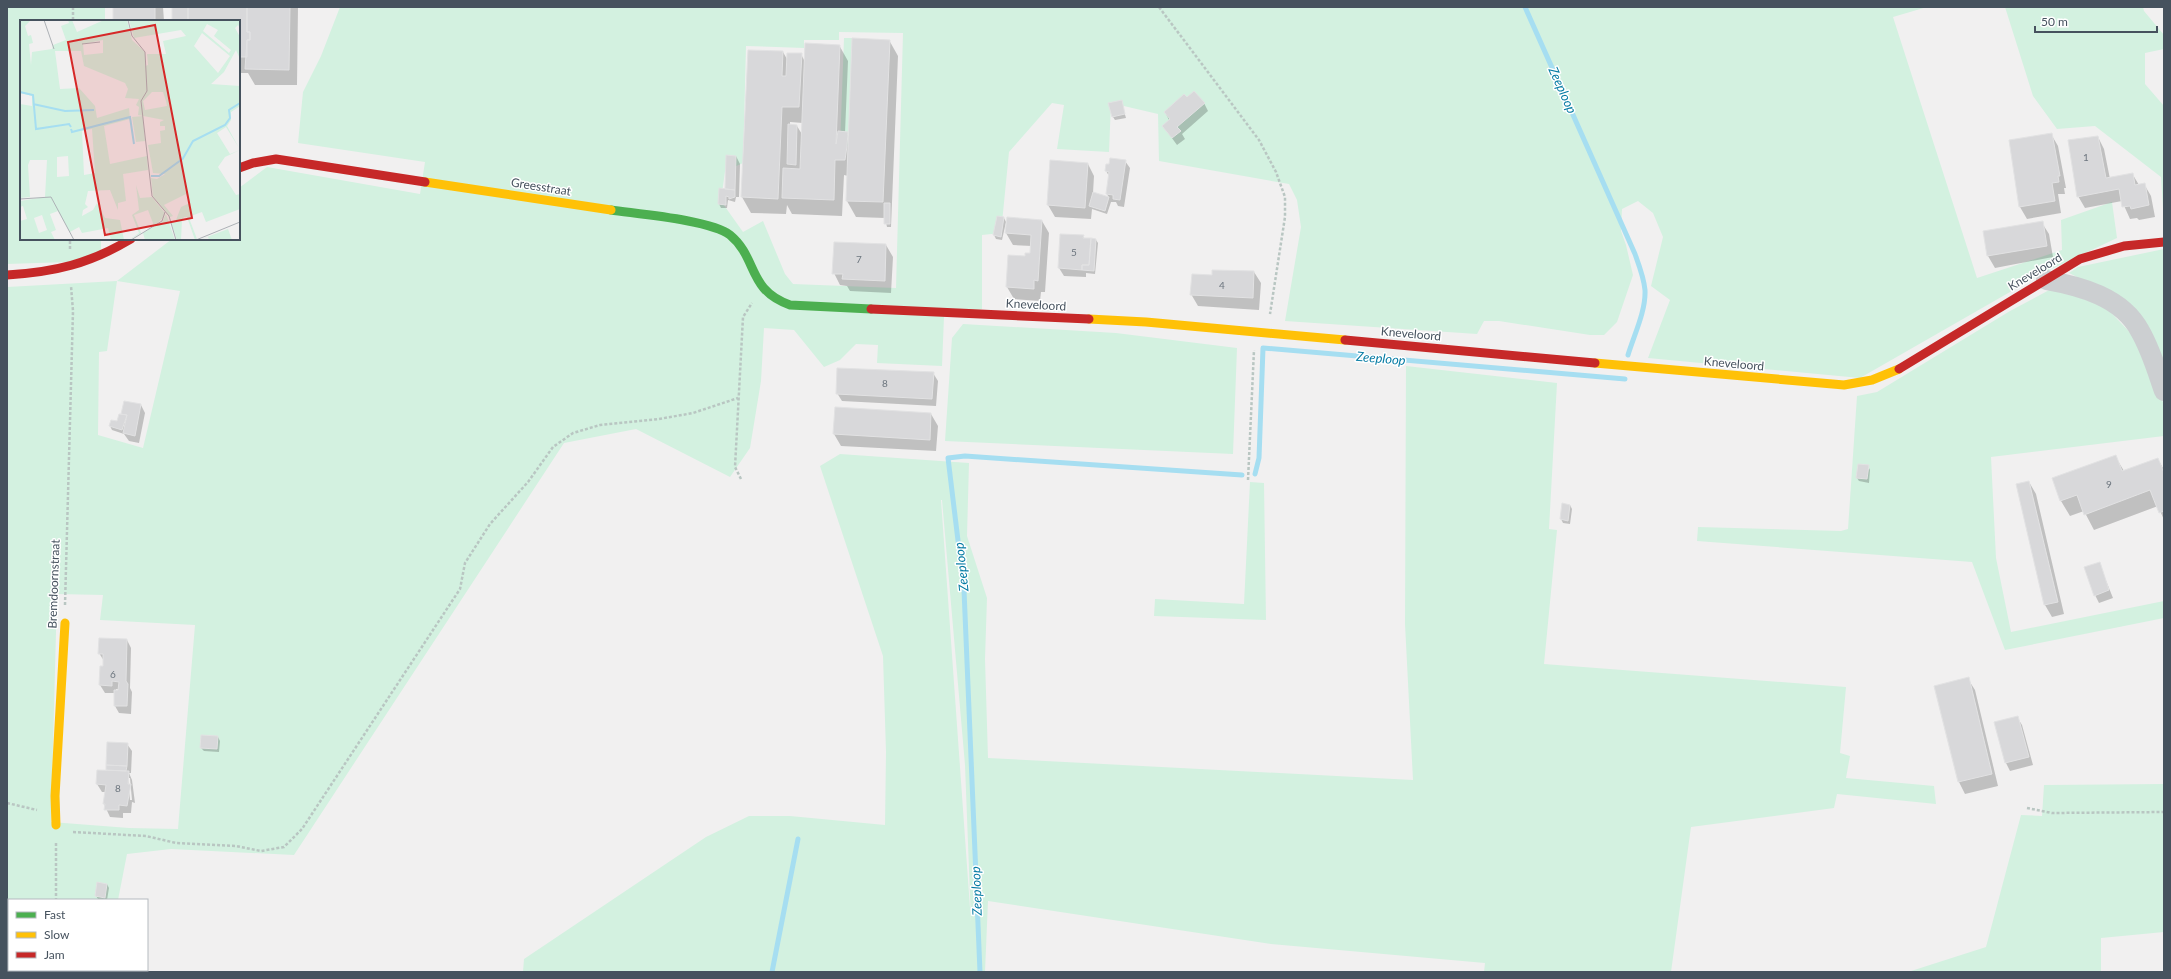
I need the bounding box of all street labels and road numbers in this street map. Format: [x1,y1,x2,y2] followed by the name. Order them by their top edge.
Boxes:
[510,174,573,199] street label: Greesstraat
[2005,250,2065,294] street label: Kneveloord
[1005,295,1067,314] street label: Kneveloord
[1380,323,1442,344] street label: Kneveloord
[1703,353,1765,374] street label: Kneveloord
[44,538,63,629] street label: Bremdoornstraat

